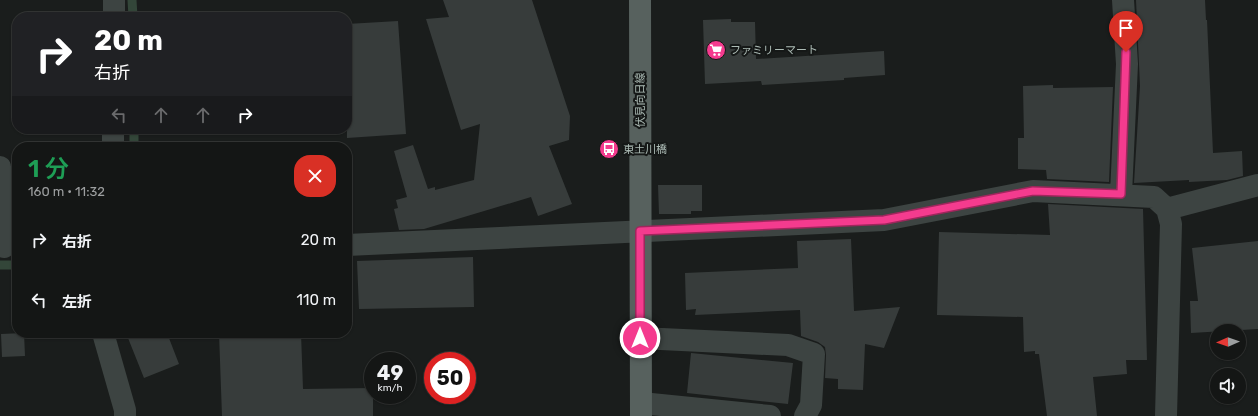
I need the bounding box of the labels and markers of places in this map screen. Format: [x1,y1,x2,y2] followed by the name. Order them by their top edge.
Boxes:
[1109,11,1143,52] pin
[705,39,727,61] supermarket icon: ファミリーマート
[730,44,818,57] place label: ファミリーマート
[598,138,620,160] bus stop icon: 東土川橋
[623,143,667,156] place label: 東土川橋

